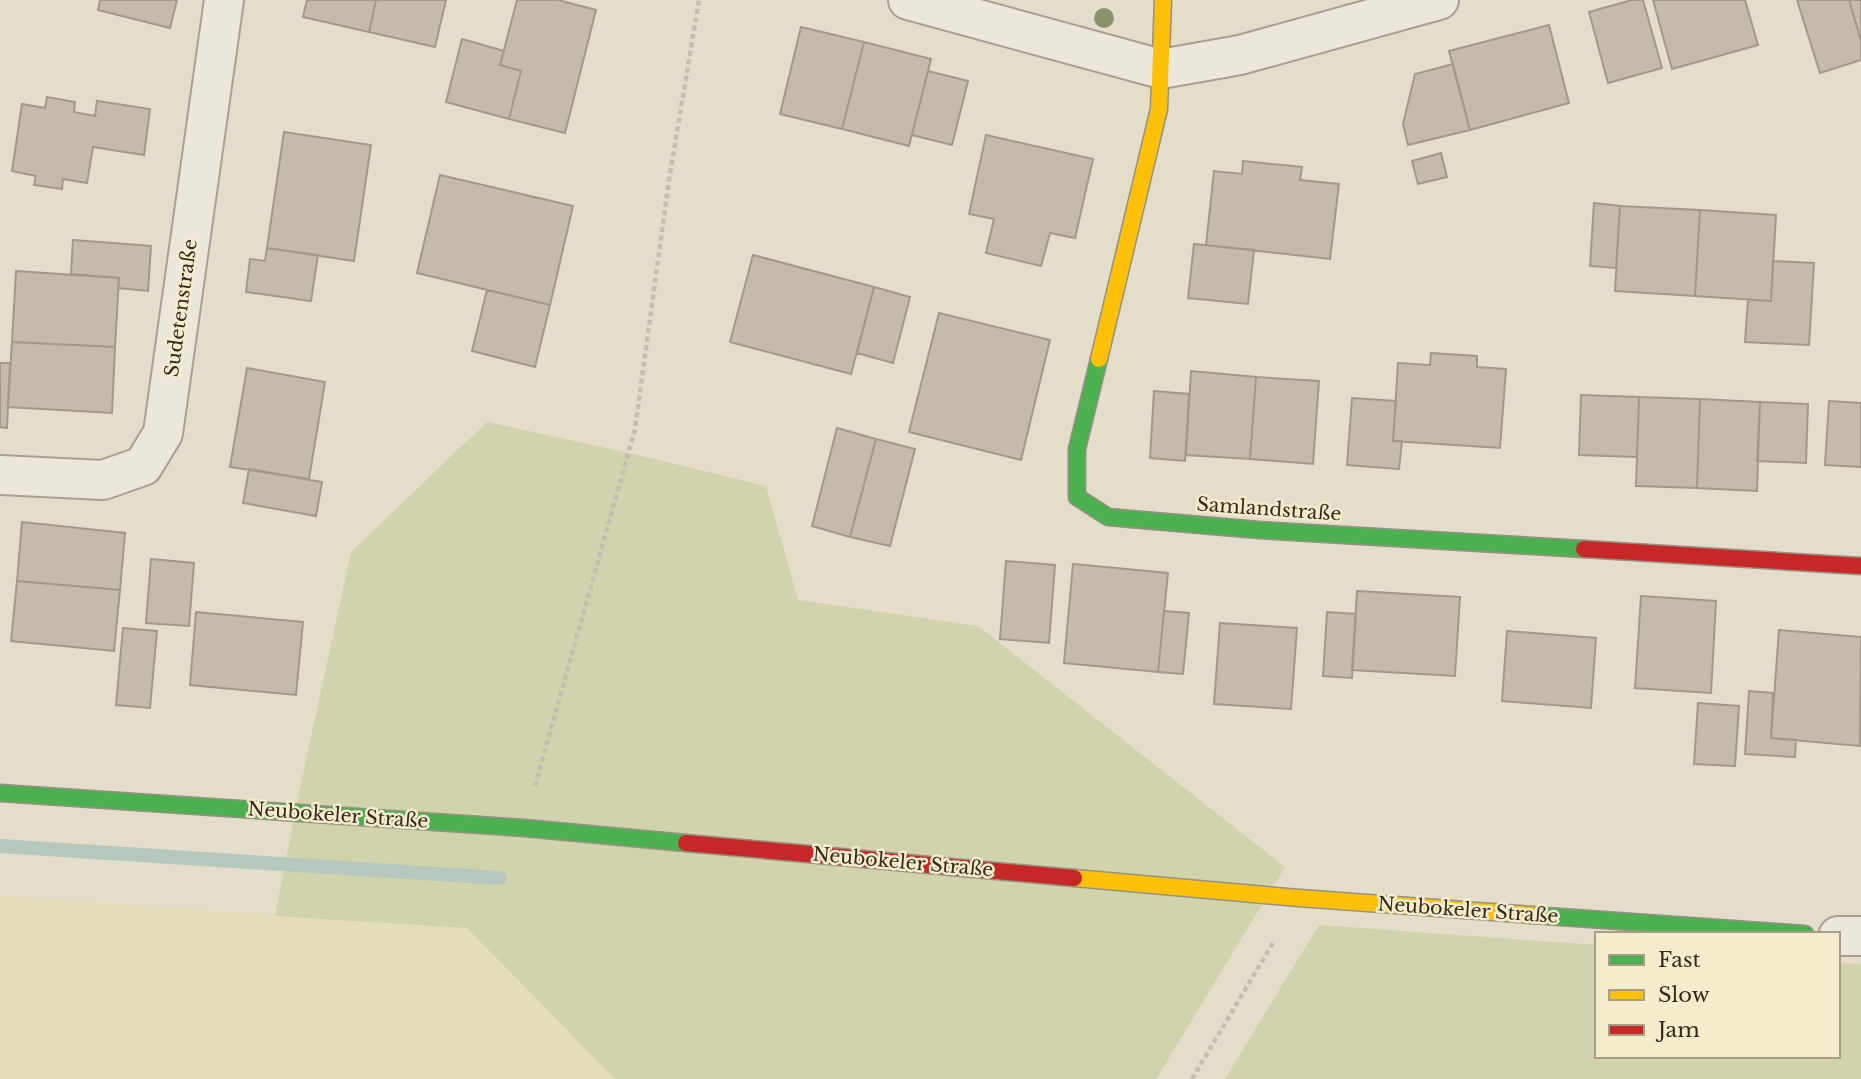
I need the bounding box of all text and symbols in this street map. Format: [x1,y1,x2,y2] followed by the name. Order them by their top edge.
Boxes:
[160,238,202,378] street label: Sudetenstraße
[1196,492,1342,526] street label: Samlandstraße
[247,797,429,833] street label: Neubokeler Straße
[812,843,994,881] street label: Neubokeler Straße
[1377,892,1559,928] street label: Neubokeler Straße
[1595,932,1840,1058] legend
[1658,947,1700,973] text: Fast
[1658,982,1710,1008] text: Slow
[1655,1017,1700,1043] text: Jam

